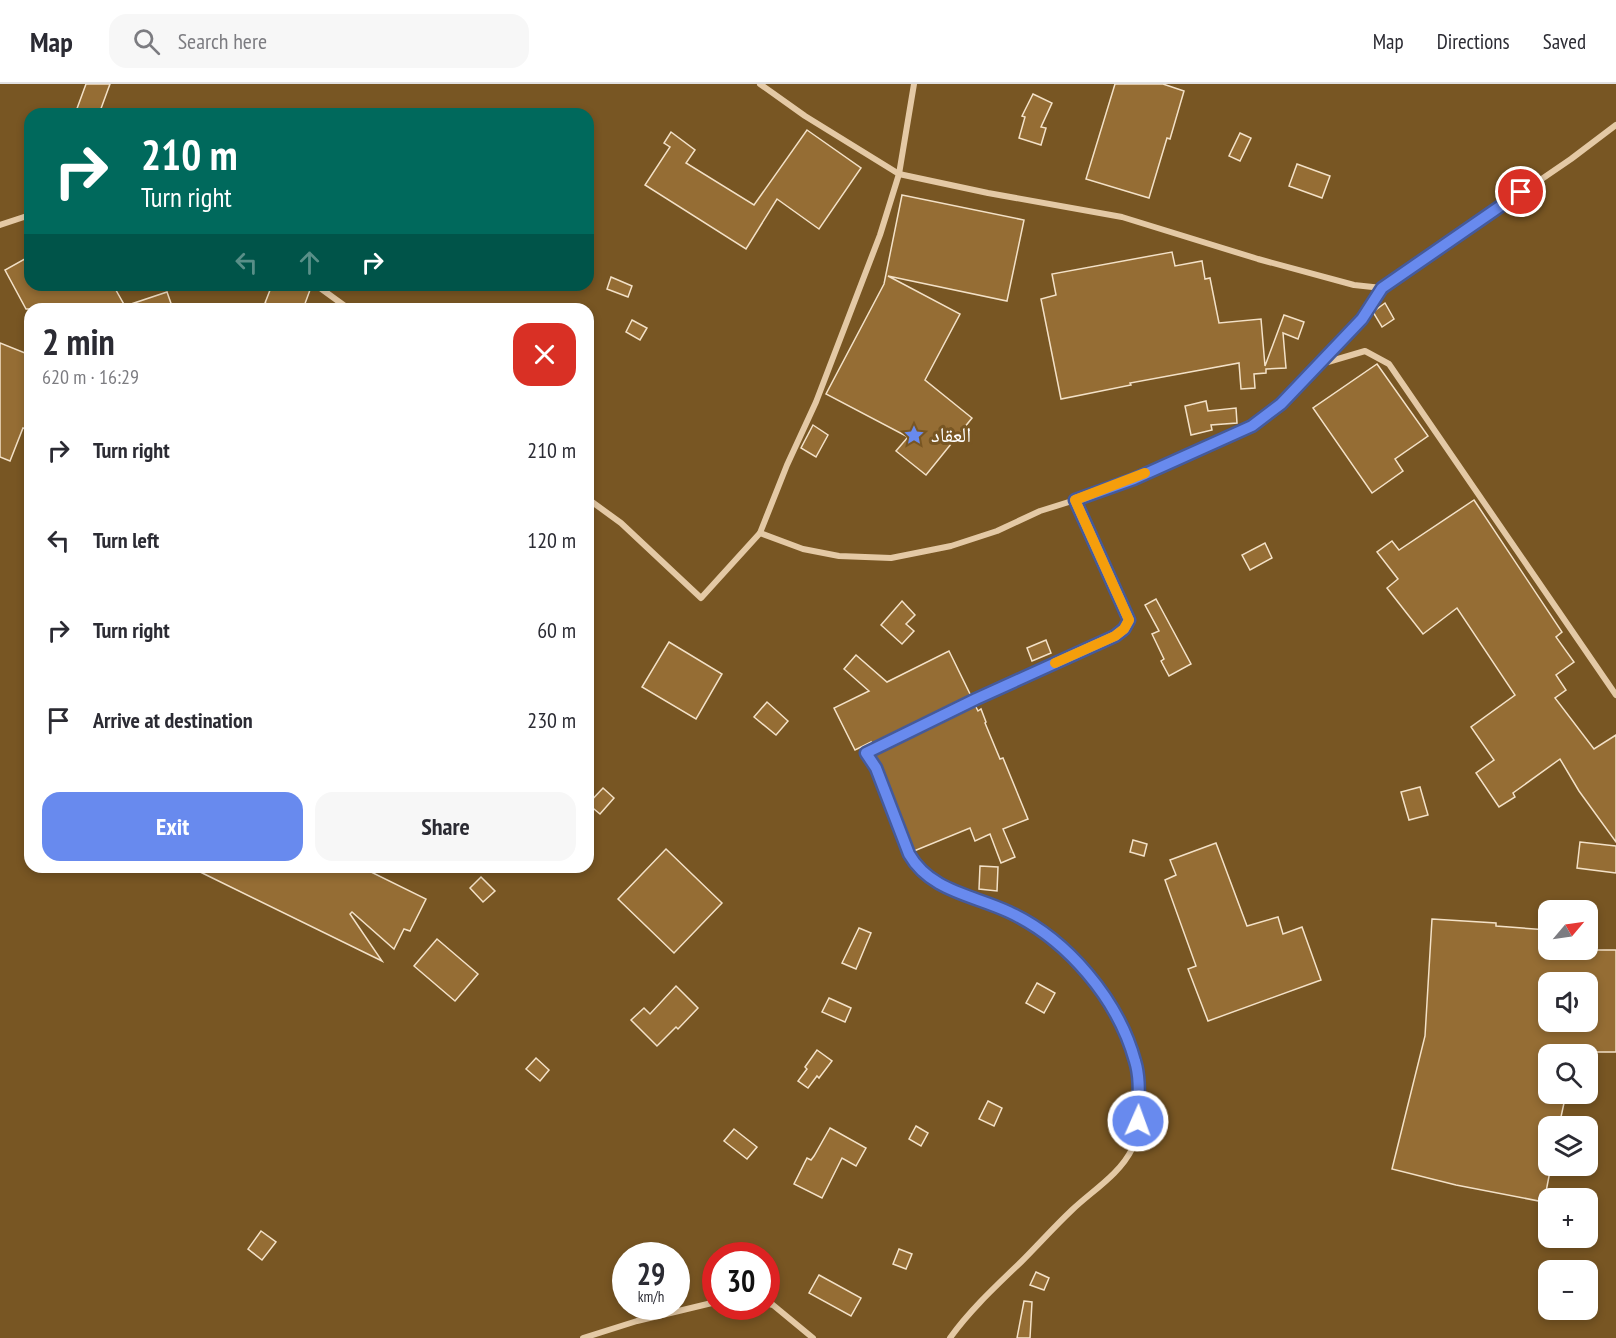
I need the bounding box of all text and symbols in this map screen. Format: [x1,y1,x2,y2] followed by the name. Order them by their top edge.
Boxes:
[109,14,529,68] search box
[30,23,73,60] text: Map
[130,25,163,58] icon: search
[178,27,267,55] text: Search here
[1373,28,1404,55] text: Map
[1437,28,1510,55] text: Directions
[1543,28,1586,55] text: Saved
[141,127,238,182] text: 210 m
[42,132,120,210] icon: right
[1495,166,1546,217] pin
[1504,175,1537,208] icon: arrive
[141,180,232,214] text: Turn right
[230,246,263,279] icon: left
[293,246,326,279] icon: ahead
[356,246,389,279] icon: right
[42,318,115,365] text: 2 min
[513,323,576,386] button: close
[42,364,139,390] text: 620 m · 16:29
[931,421,971,448] place label: العقاد
[902,423,926,447] place icon: العقاد
[42,434,75,467] icon: right
[93,436,170,464] text: Turn right
[527,436,576,464] text: 210 m
[42,524,75,557] icon: left
[93,526,159,554] text: Turn left
[527,526,576,554] text: 120 m
[42,614,75,647] icon: right
[93,616,170,644] text: Turn right
[537,616,576,644] text: 60 m
[42,704,75,737] icon: arrive
[93,706,253,734] text: Arrive at destination
[527,706,576,734] text: 230 m
[42,792,303,861] button: Exit
[315,792,576,861] button: Share
[1538,900,1598,960] north arrow
[1538,900,1598,1320] map controls
[1538,972,1598,1032] button: sound
[1538,1044,1598,1104] button: search
[1106,1089,1170,1153] position arrow
[1538,1116,1598,1176] button: layers
[1538,1188,1598,1248] button: +
[702,1242,780,1320] speed limit sign: 30
[637,1254,665,1293] text: 29
[1538,1260,1598,1320] button: −
[638,1287,664,1306] text: km/h

